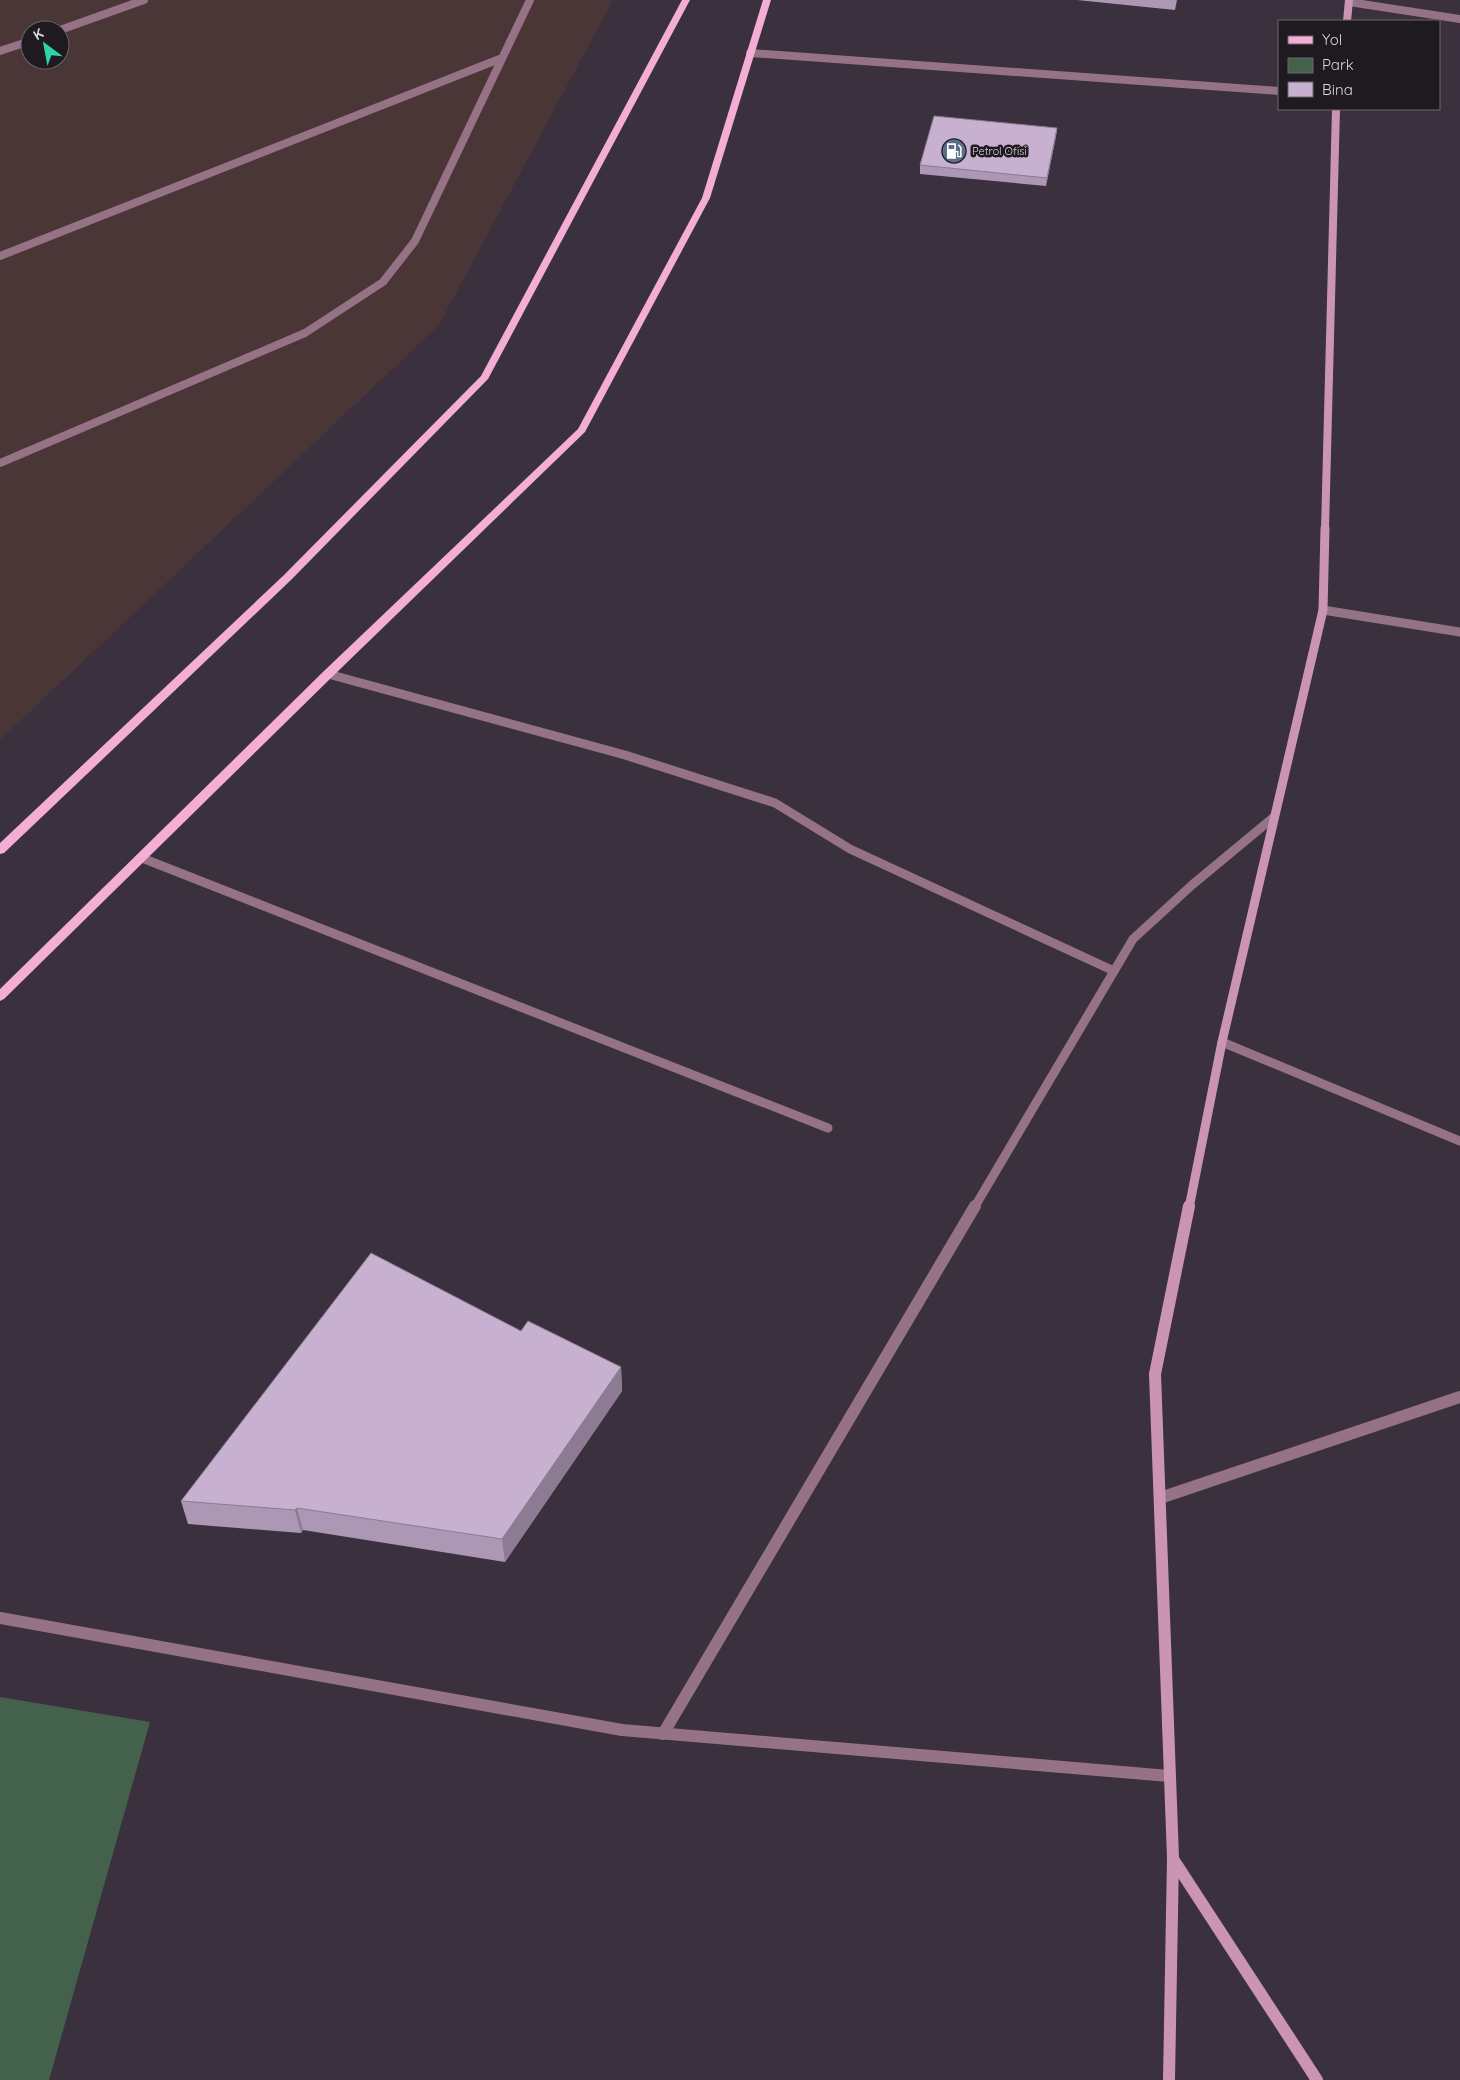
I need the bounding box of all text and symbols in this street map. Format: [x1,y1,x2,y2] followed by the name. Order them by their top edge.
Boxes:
[20,20,70,70] north arrow
[1278,20,1440,110] legend
[29,24,47,44] text: K
[1322,30,1342,49] text: Yol
[1322,55,1354,74] text: Park
[1322,80,1353,99] text: Bina
[941,138,967,164] fuel station icon: Petrol Ofisi
[972,144,1027,158] place label: Petrol Ofisi

